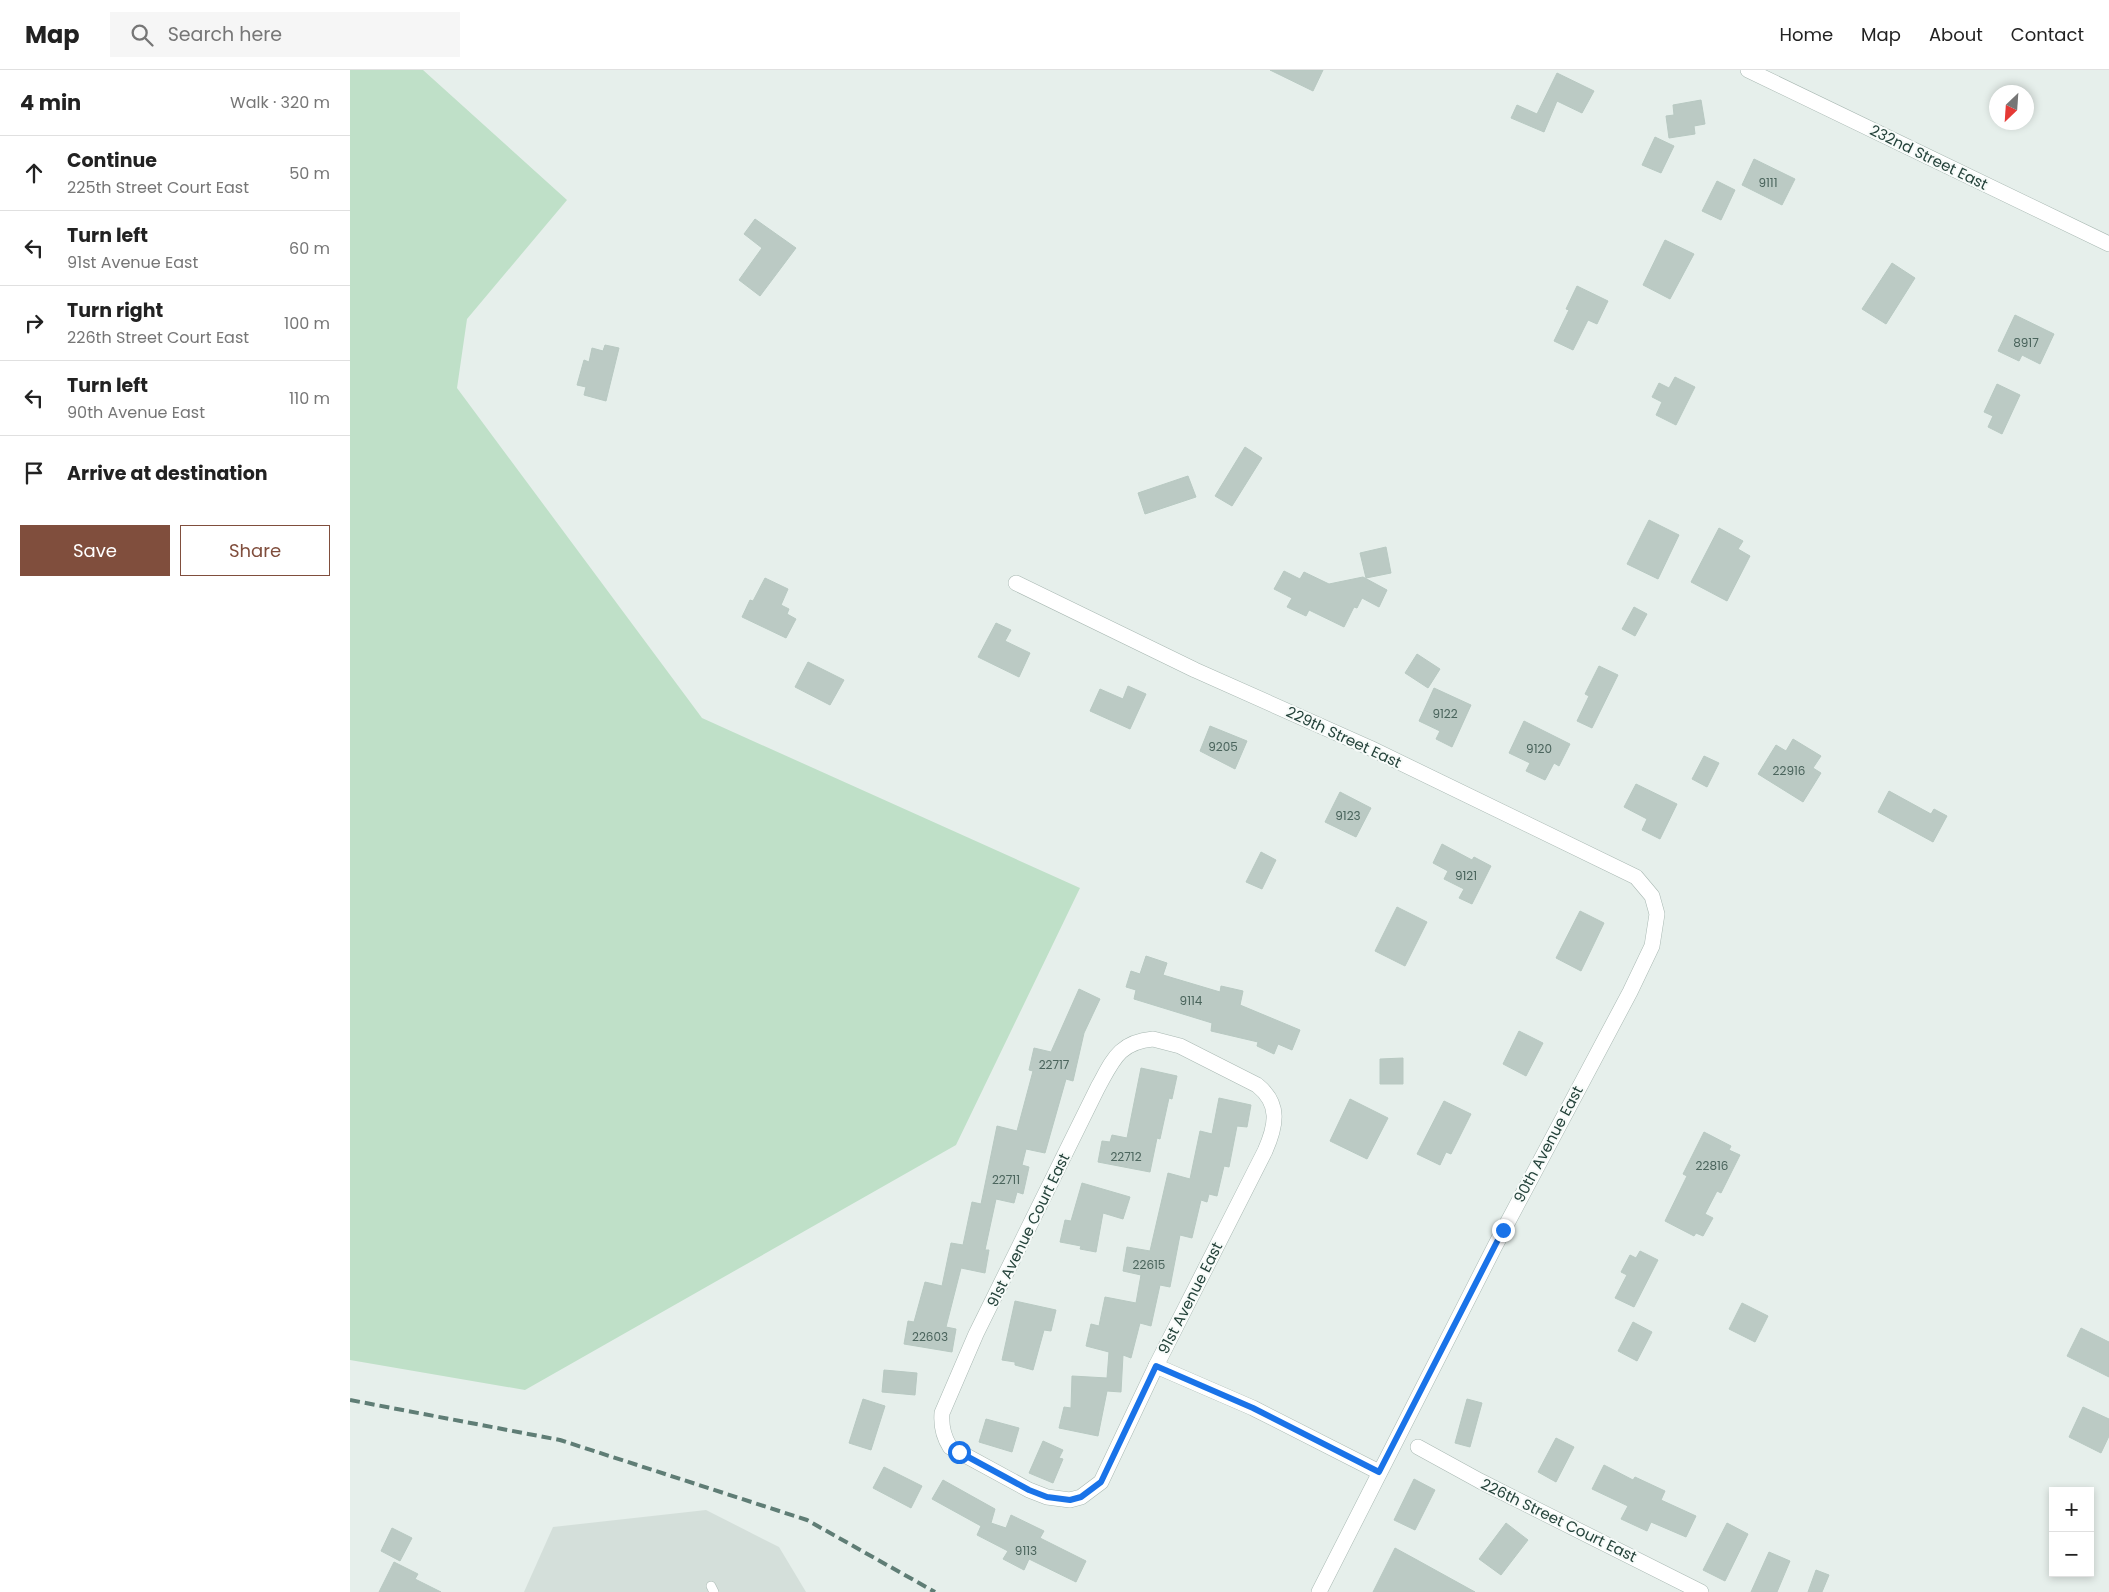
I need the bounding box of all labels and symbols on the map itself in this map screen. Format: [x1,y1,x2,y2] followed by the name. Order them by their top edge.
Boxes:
[1989,85,2034,130] north arrow
[1866,119,1992,195] street label: 232nd Street East
[1758,174,1778,191] house number: 9111
[2013,334,2039,351] house number: 8917
[1283,701,1405,773] street label: 229th Street East
[1432,705,1458,722] house number: 9122
[1208,738,1238,755] house number: 9205
[1526,740,1552,757] house number: 9120
[1773,762,1805,779] house number: 22916
[1335,807,1361,824] house number: 9123
[1455,867,1477,884] house number: 9121
[1180,992,1203,1009] house number: 9114
[1039,1056,1070,1073] house number: 22717
[1508,1082,1588,1206] street label: 90th Avenue East
[1110,1148,1142,1165] house number: 22712
[982,1150,1074,1310] street label: 91st Avenue Court East
[1696,1157,1728,1174] house number: 22816
[992,1171,1020,1188] house number: 22711
[1492,1219,1515,1242] route end
[1153,1238,1227,1358] street label: 91st Avenue East
[1133,1256,1165,1273] house number: 22615
[912,1328,948,1345] house number: 22603
[948,1441,971,1464] route start
[1478,1473,1640,1567] street label: 226th Street Court East
[1015,1542,1037,1559] house number: 9113

